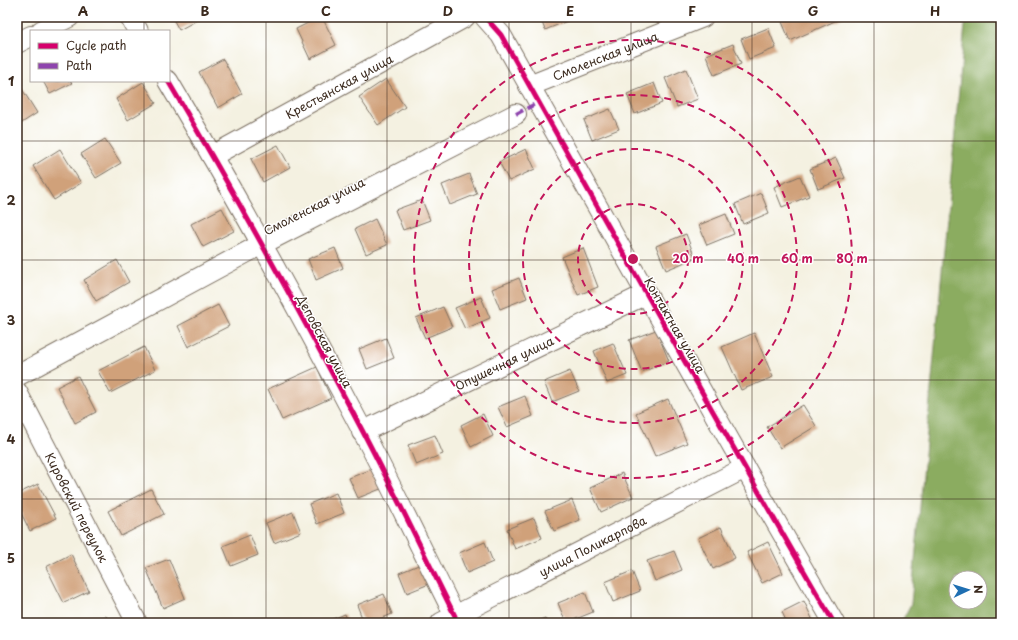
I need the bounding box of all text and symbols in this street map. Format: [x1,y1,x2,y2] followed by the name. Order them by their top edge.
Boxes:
[78,1,88,20] text: A
[201,1,210,20] text: B
[321,1,331,20] text: C
[443,1,453,20] text: D
[566,1,574,20] text: E
[688,1,696,20] text: F
[808,1,818,20] text: G
[930,1,940,20] text: H
[550,27,661,85] street label: Смоленская улица
[30,30,170,82] legend
[66,36,127,54] text: Cycle path
[282,49,397,123] street label: Крестьянская улица
[66,56,92,74] text: Path
[8,71,14,90] text: 1
[260,172,368,239] street label: Смоленская улица
[6,190,16,209] text: 2
[672,249,704,267] text: 20 m
[727,249,759,267] text: 40 m
[781,249,813,267] text: 60 m
[836,249,868,267] text: 80 m
[626,252,640,266] centre of rings
[640,274,710,377] street label: Контактная улица
[292,290,357,391] street label: Деповская улица
[7,310,16,329] text: 3
[452,331,557,395] street label: Опушечная улица
[7,429,16,448] text: 4
[41,449,113,566] street label: Кировский переулок
[536,511,650,581] street label: улица Поликарпова
[7,548,15,567] text: 5
[948,570,988,610] north arrow
[970,584,987,594] text: N

